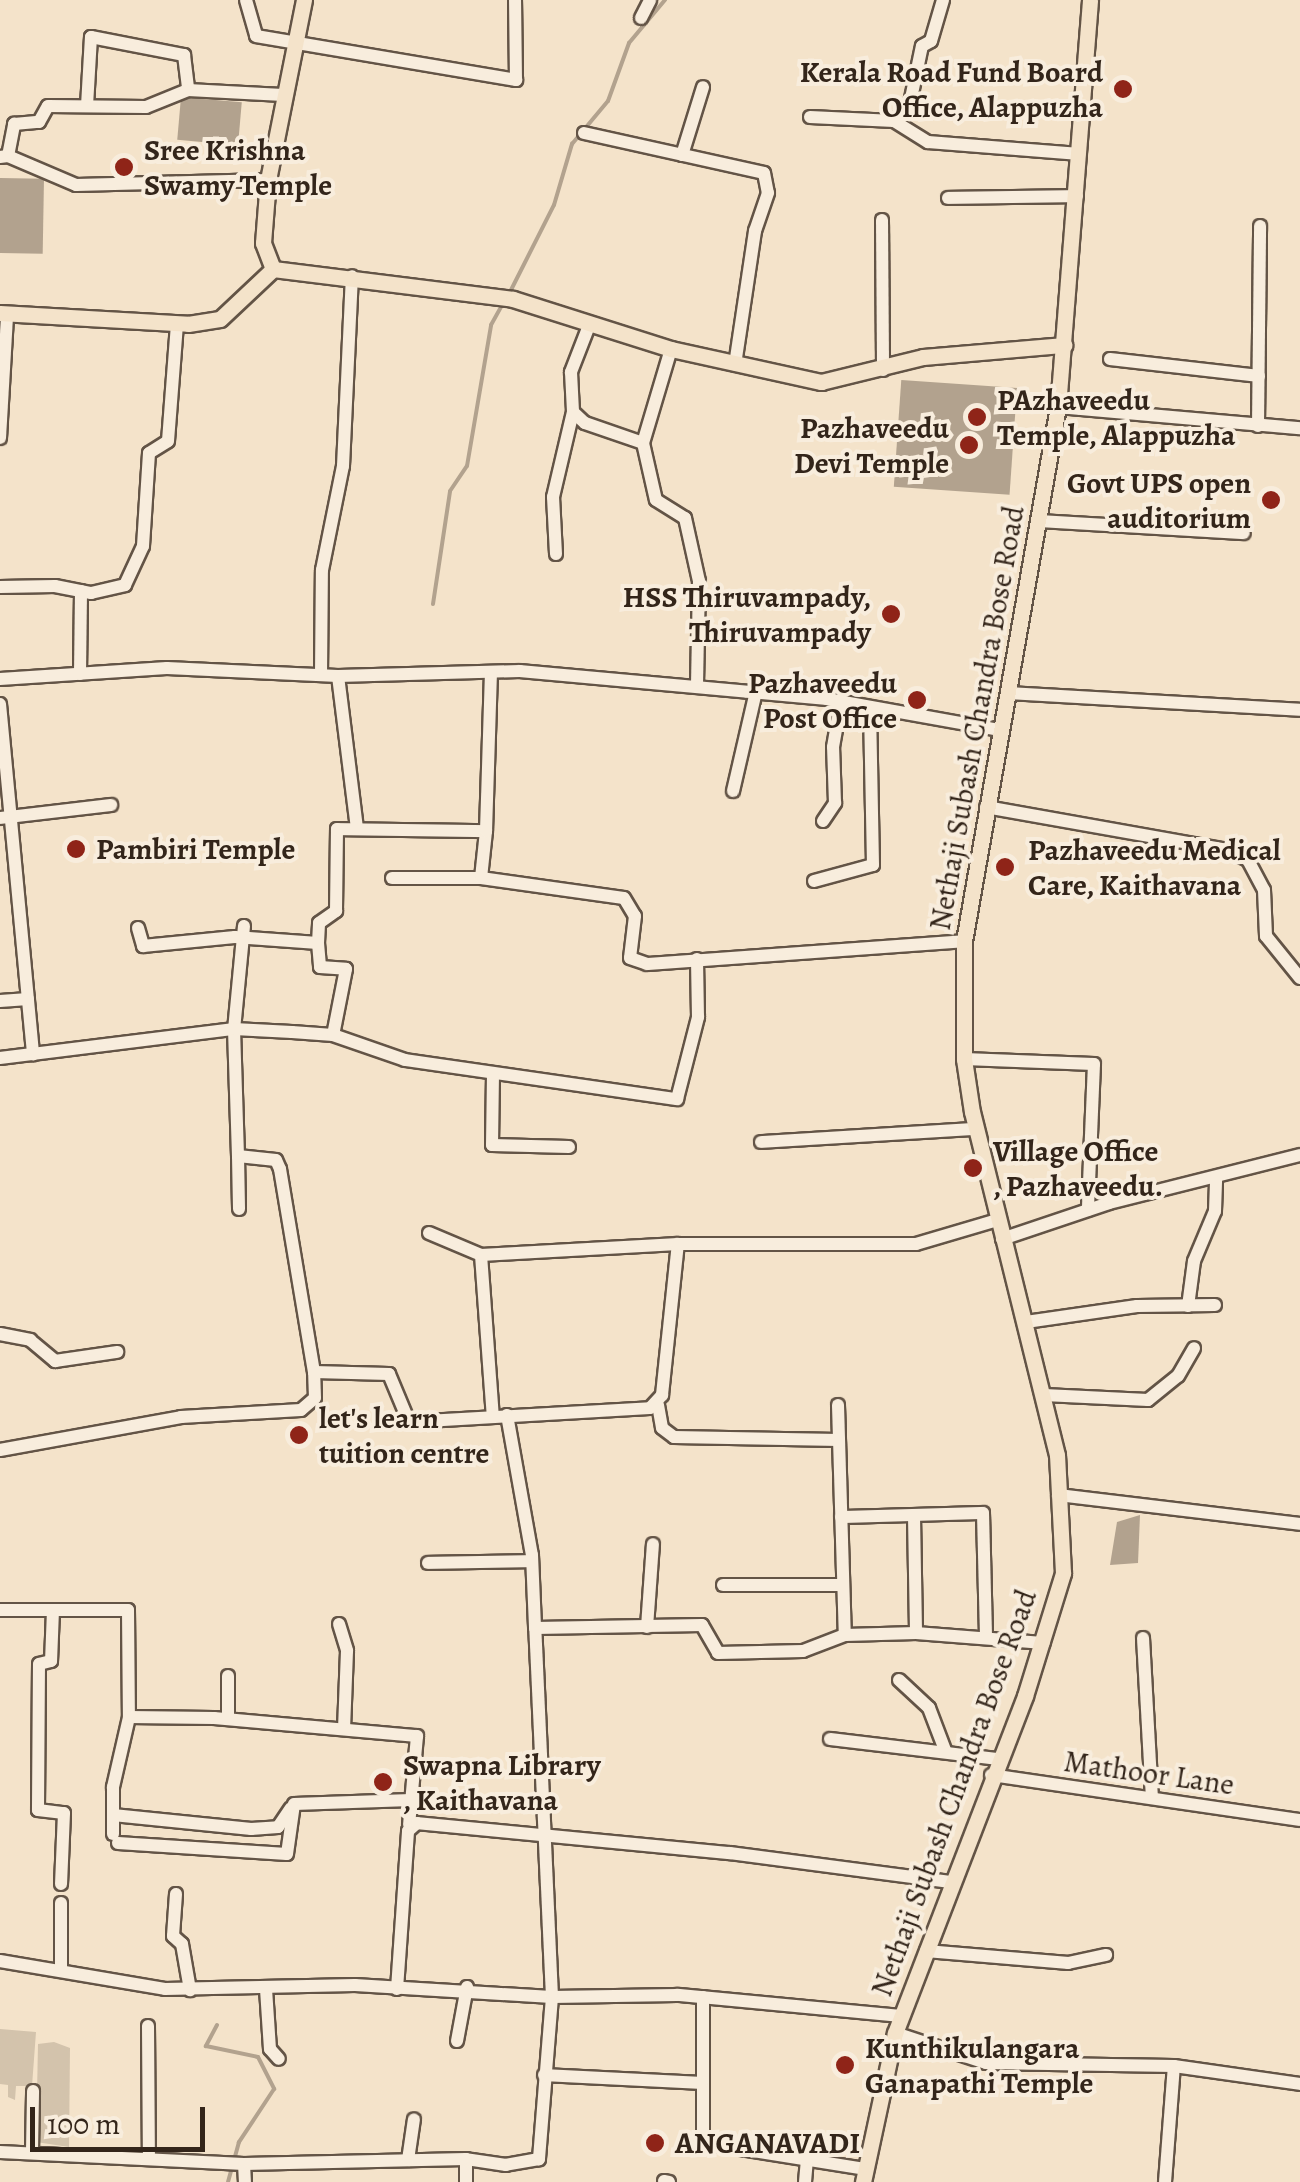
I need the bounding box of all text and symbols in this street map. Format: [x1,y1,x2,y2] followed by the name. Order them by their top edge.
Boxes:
[800,54,1103,124] place label: Kerala Road Fund Board Office, Alappuzha
[1112,78,1134,100] marker: Kerala Road Fund Board Office, Alappuzha
[144,132,332,202] place label: Sree Krishna Swamy Temple
[113,156,135,178] marker: Sree Krishna Swamy Temple
[997,382,1236,452] place label: PAzhaveedu Temple, Alappuzha
[966,406,988,428] marker: PAzhaveedu Temple, Alappuzha
[794,410,949,480] place label: Pazhaveedu Devi Temple
[958,434,980,456] marker: Pazhaveedu Devi Temple
[1067,465,1251,536] place label: Govt UPS open auditorium
[1260,489,1282,511] marker: Govt UPS open auditorium
[922,503,1032,933] street label: Nethaji Subash Chandra Bose Road
[623,579,871,650] place label: HSS Thiruvampady, Thiruvampady
[880,603,902,625] marker: HSS Thiruvampady, Thiruvampady
[748,665,897,736] place label: Pazhaveedu Post Office
[906,689,928,711] marker: Pazhaveedu Post Office
[96,831,295,867] place label: Pambiri Temple
[1028,832,1281,902] place label: Pazhaveedu Medical Care, Kaithavana
[65,838,87,860] marker: Pambiri Temple
[992,854,1018,880] marker: Pazhaveedu Medical Care, Kaithavana
[993,1133,1164,1204] place label: Village Office , Pazhaveedu.
[962,1157,984,1179] marker: Village Office , Pazhaveedu.
[319,1400,489,1470] place label: let's learn tuition centre
[288,1424,310,1446] marker: let's learn tuition centre
[863,1585,1045,2001] street label: Nethaji Subash Chandra Bose Road
[1062,1743,1236,1803] street label: Mathoor Lane
[403,1747,601,1818] place label: Swapna Library , Kaithavana
[372,1771,394,1793] marker: Swapna Library , Kaithavana
[865,2030,1093,2100] place label: Kunthikulangara Ganapathi Temple
[834,2054,856,2076] marker: Kunthikulangara Ganapathi Temple
[35,2087,210,2149] scale bar
[47,2104,120,2144] text: 100 m
[675,2125,860,2161] place label: ANGANAVADI
[644,2132,666,2154] marker: ANGANAVADI

